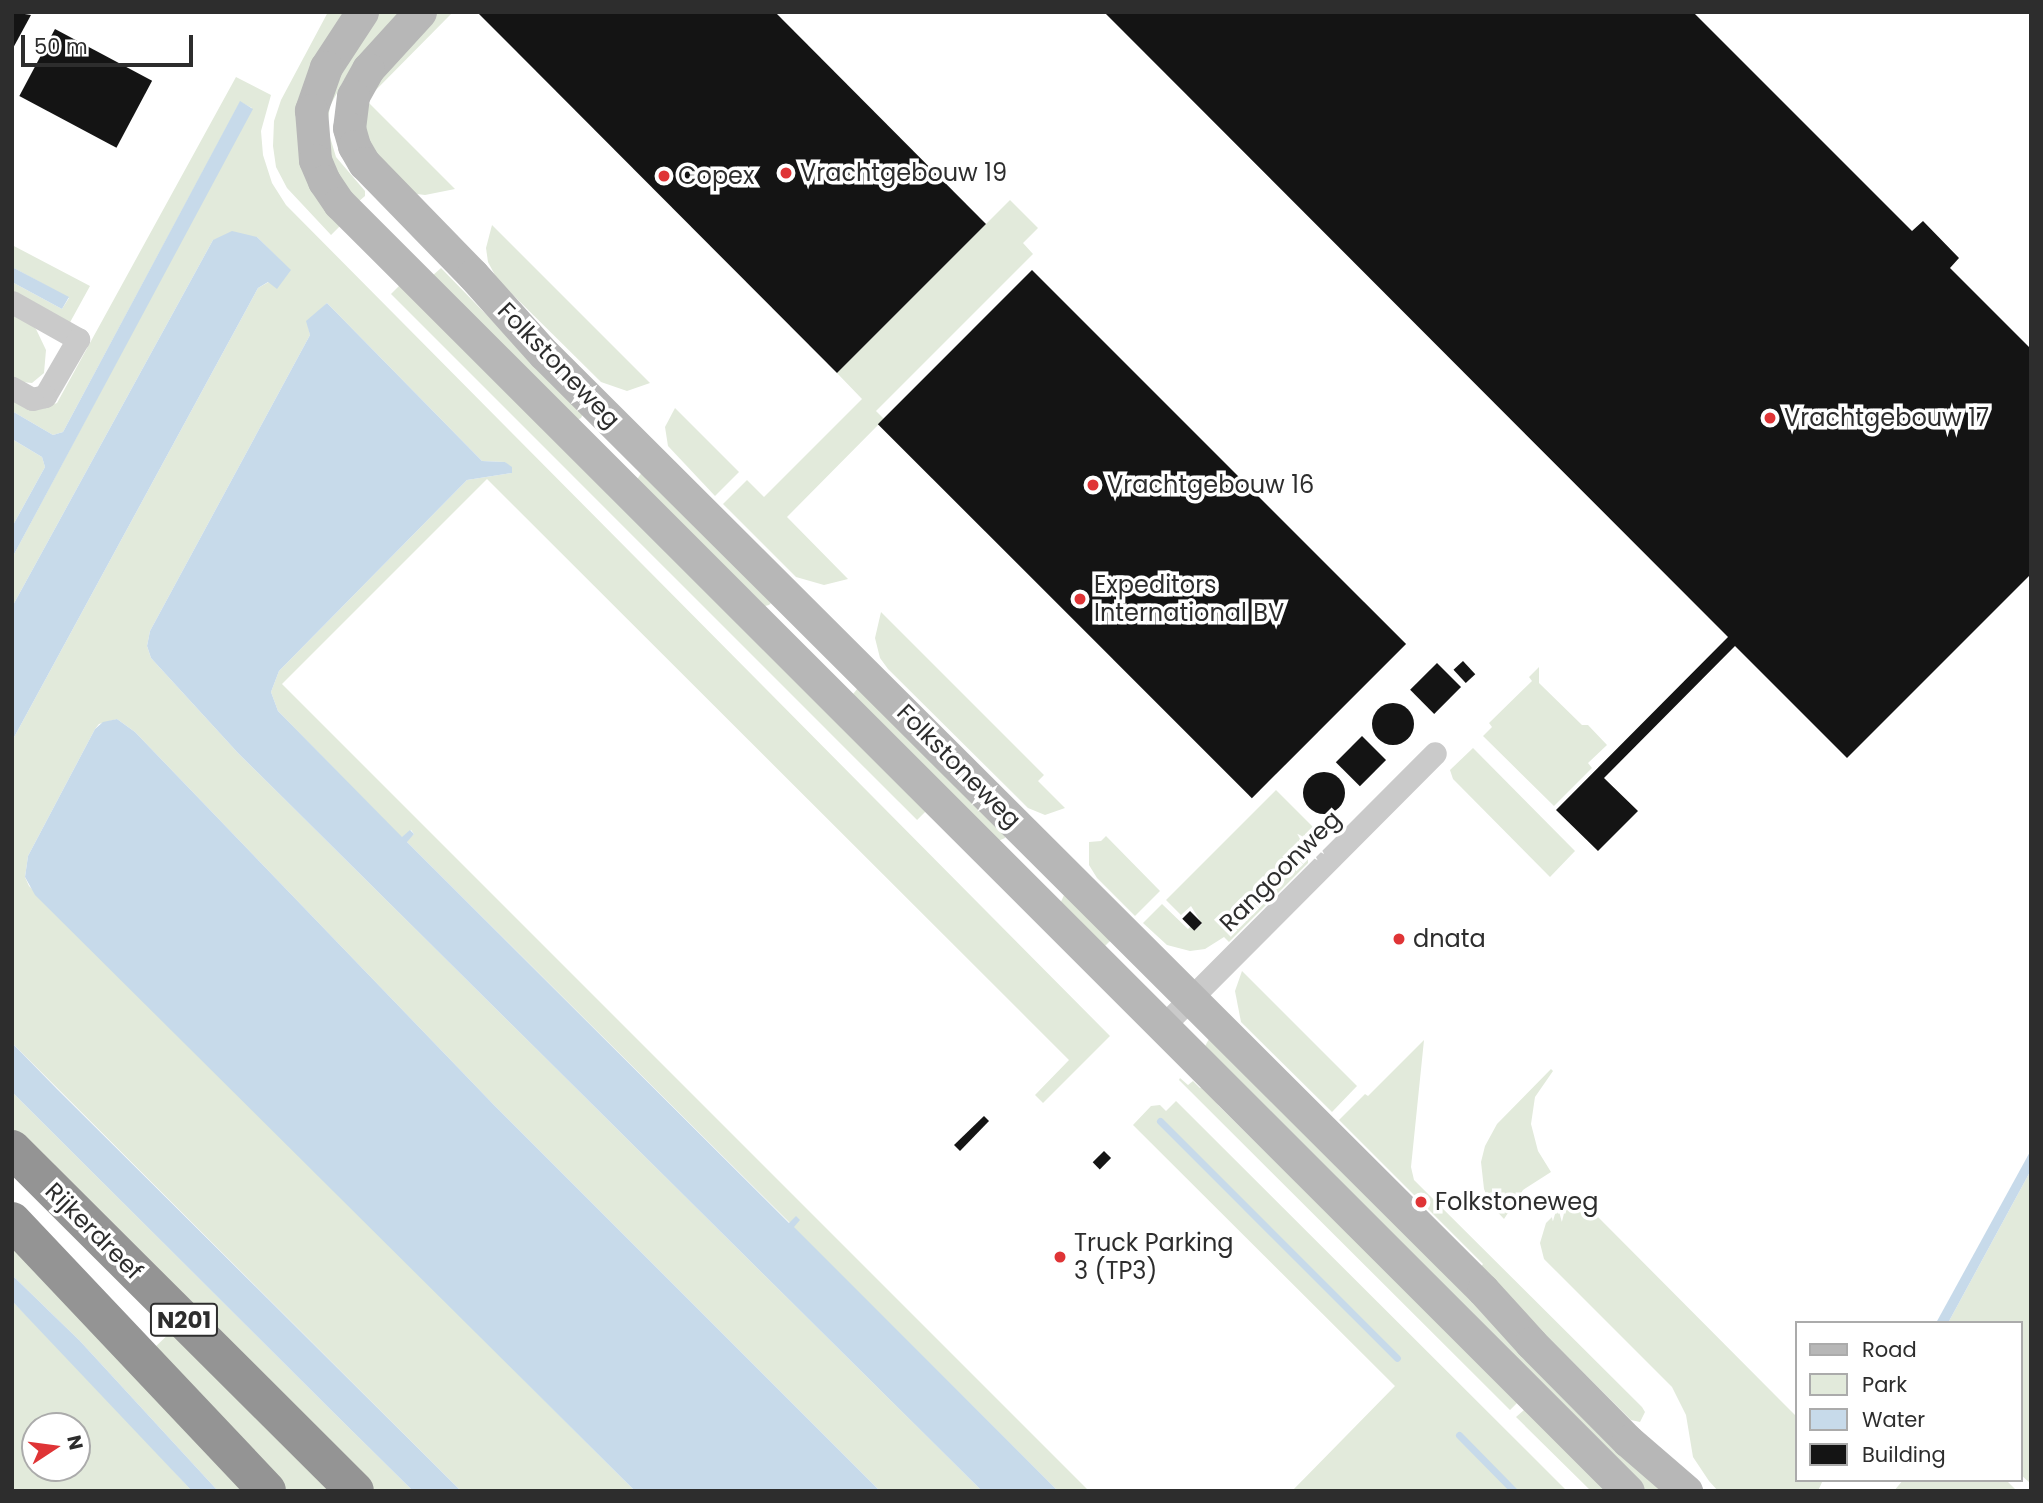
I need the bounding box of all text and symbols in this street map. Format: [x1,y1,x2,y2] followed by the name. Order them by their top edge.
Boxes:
[24,21,196,65] scale bar
[34,32,88,61] text: 50 m
[800,159,1007,187] place label: Vrachtgebouw 19
[678,162,754,190] place label: Copex
[778,165,794,181] marker: Vrachtgebouw 19
[656,168,672,184] marker: Copex
[492,296,626,434] street label: Folkstoneweg
[1784,404,1989,432] place label: Vrachtgebouw 17
[1762,410,1778,426] marker: Vrachtgebouw 17
[1107,471,1314,499] place label: Vrachtgebouw 16
[1085,477,1101,493] marker: Vrachtgebouw 16
[1094,571,1284,627] place label: Expeditors International BV
[1072,591,1088,607] marker: Expeditors International BV
[891,698,1027,834] street label: Folkstoneweg
[1214,805,1346,937] street label: Rangoonweg
[1413,925,1486,953] place label: dnata
[1391,931,1407,947] marker: dnata
[39,1176,149,1286] street label: Rijkerdreef
[1435,1188,1598,1216] place label: Folkstoneweg
[1413,1194,1429,1210] marker: Folkstoneweg
[1074,1229,1234,1285] place label: Truck Parking 3 (TP3)
[1052,1249,1068,1265] marker: Truck Parking 3 (TP3)
[149,1301,219,1340] road number: N201
[1794,1321,2022,1482] legend
[1862,1335,1917,1364] text: Road
[1862,1370,1907,1399] text: Park
[1862,1405,1925,1434] text: Water
[21,1412,91,1482] north arrow
[60,1433,90,1453] text: N
[1862,1440,1946,1469] text: Building

